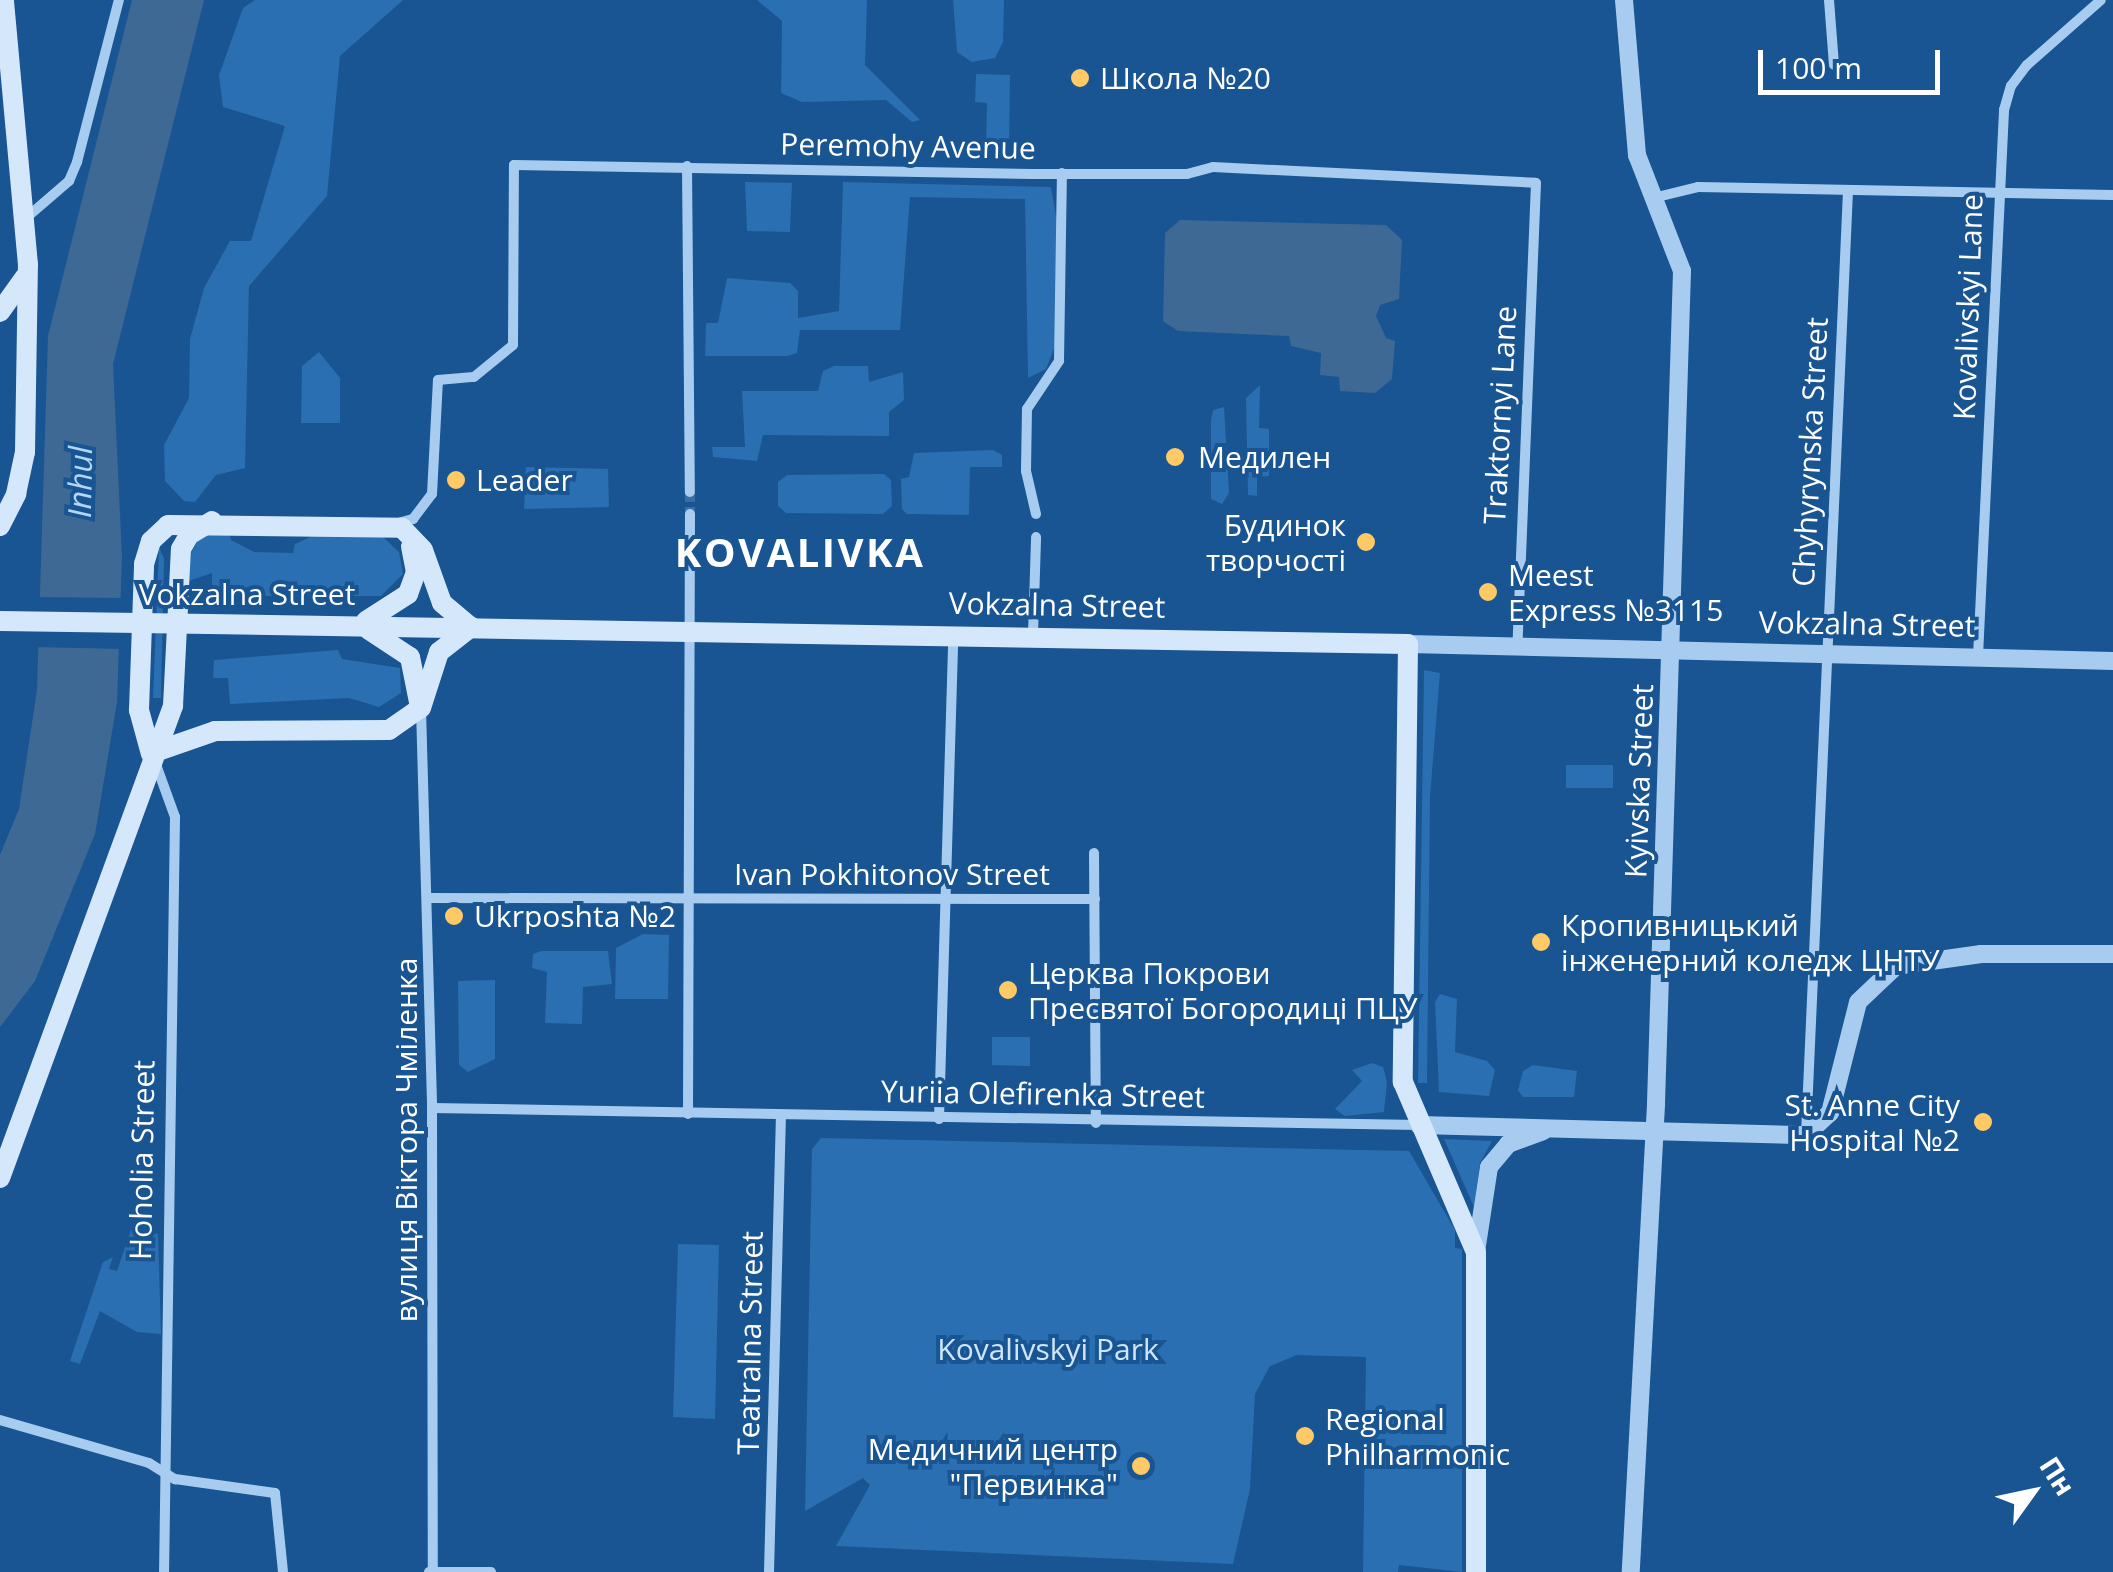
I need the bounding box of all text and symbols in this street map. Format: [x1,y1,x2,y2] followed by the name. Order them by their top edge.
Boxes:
[1763,30,1946,92] scale bar
[1775,47,1862,88] text: 100 m
[1100,60,1271,96] place label: Школа №20
[1069,67,1091,89] marker: Школа №20
[780,126,1036,166] street label: Peremohy Avenue
[1946,193,1990,421] street label: Kovalivskyi Lane
[1476,305,1524,525] street label: Traktornyi Lane
[1785,316,1835,588] street label: Chyhyrynska Street
[1198,439,1331,475] place label: Медилен
[1162,444,1188,470] marker: Медилен
[60,446,100,518] water label: Inhul
[476,462,573,498] place label: Leader
[445,469,467,491] marker: Leader
[1206,507,1346,578] place label: Будинок творчості
[675,528,925,576] district label: KOVALIVKA
[1355,531,1377,553] marker: Будинок творчості
[1508,557,1723,628] place label: Meest Express №3115
[139,576,355,612] street label: Vokzalna Street
[1477,581,1499,603] marker: Meest Express №3115
[948,585,1166,625] street label: Vokzalna Street
[1758,604,1976,644] street label: Vokzalna Street
[1618,683,1660,879] street label: Kyivska Street
[734,856,1050,892] street label: Ivan Pokhitonov Street
[474,898,676,934] place label: Ukrposhta №2
[443,905,465,927] marker: Ukrposhta №2
[1561,907,1939,978] place label: Кропивницький інженерний коледж ЦНТУ
[1530,931,1552,953] marker: Кропивницький інженерний коледж ЦНТУ
[1028,955,1418,1026] place label: Церква Покрови Пресвятої Богородиці ПЦУ
[388,958,424,1322] street label: вулиця Віктора Чміленка
[997,979,1019,1001] marker: Церква Покрови Пресвятої Богородиці ПЦУ
[122,1060,162,1260] street label: Hoholia Street
[881,1073,1205,1115] street label: Yuriia Olefirenka Street
[1785,1087,1960,1158] place label: St. Anne City Hospital №2
[1970,1109,1996,1135] marker: St. Anne City Hospital №2
[730,1231,770,1455] street label: Teatralna Street
[937,1331,1159,1367] park label: Kovalivskyi Park
[1325,1401,1510,1472] place label: Regional Philharmonic
[1294,1425,1316,1447] marker: Regional Philharmonic
[868,1431,1118,1502] place label: Медичний центр "Первинка"
[1983,1442,2083,1542] north arrow
[2031,1449,2085,1503] text: Пн
[1128,1453,1154,1479] marker: Медичний центр "Первинка"

